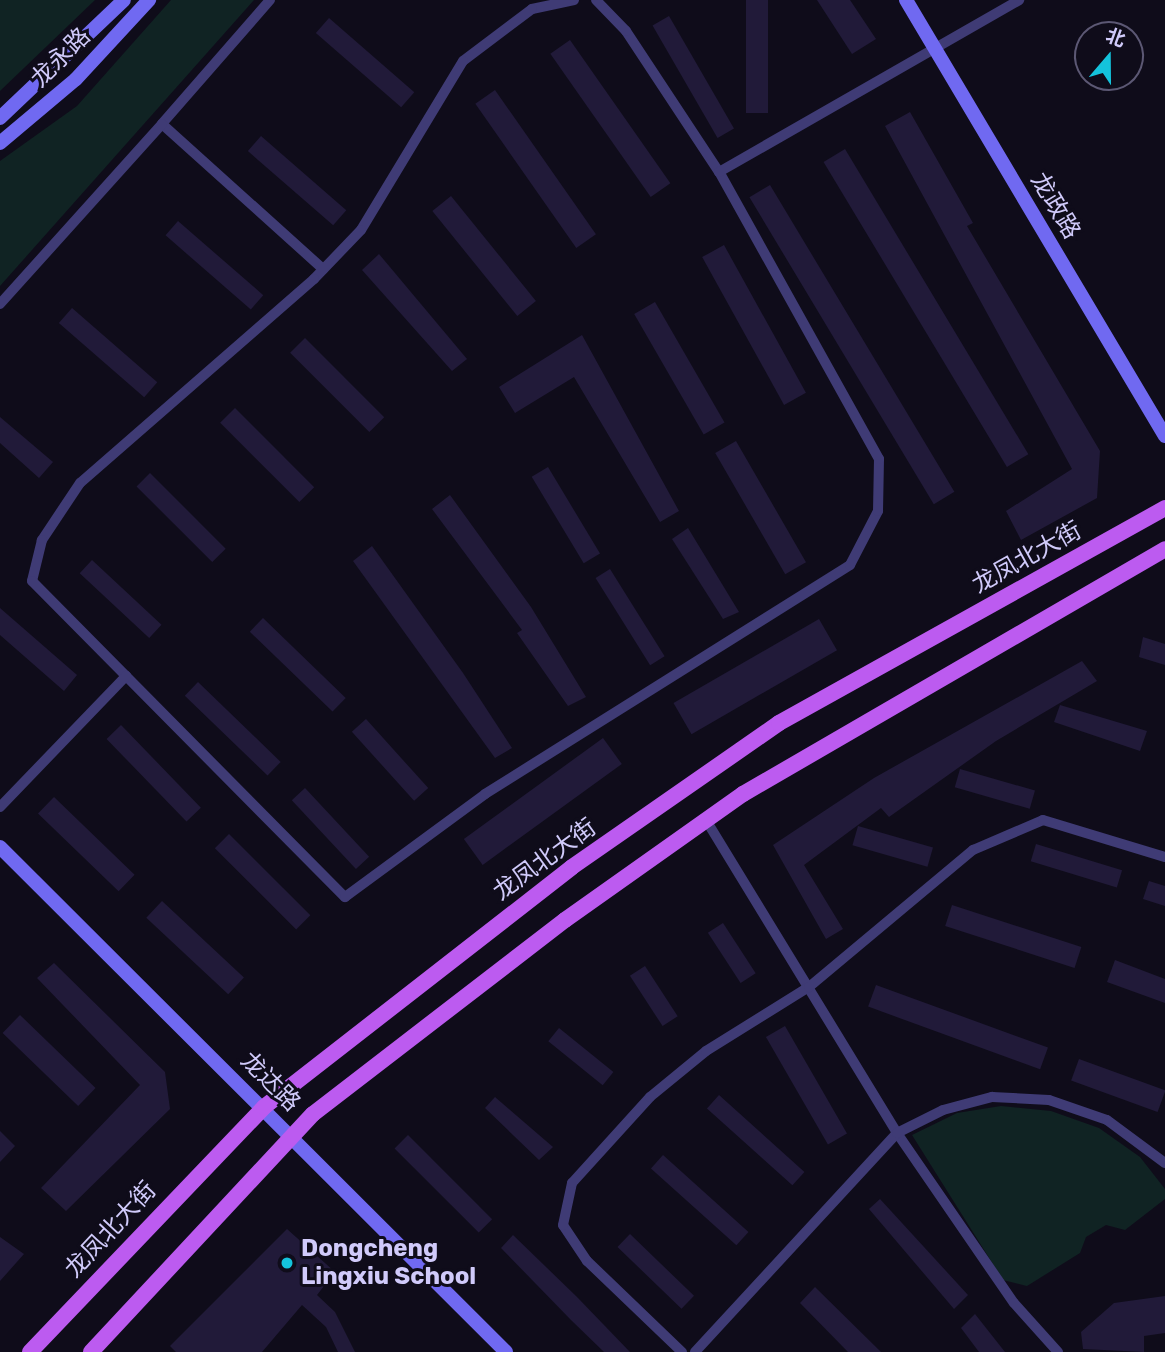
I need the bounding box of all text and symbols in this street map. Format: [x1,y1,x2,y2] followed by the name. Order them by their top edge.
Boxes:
[1074,21,1144,91] north arrow
[25,22,97,94] street label: 龙永路
[1103,24,1129,52] text: 北
[1024,168,1086,244] street label: 龙政路
[968,516,1086,600] street label: 龙凤北大街
[488,813,602,907] street label: 龙凤北大街
[234,1046,306,1118] street label: 龙达路
[60,1176,162,1284] street label: 龙凤北大街
[301,1235,476,1291] place label: Dongcheng Lingxiu School
[279,1255,295,1271] marker: Dongcheng Lingxiu School

